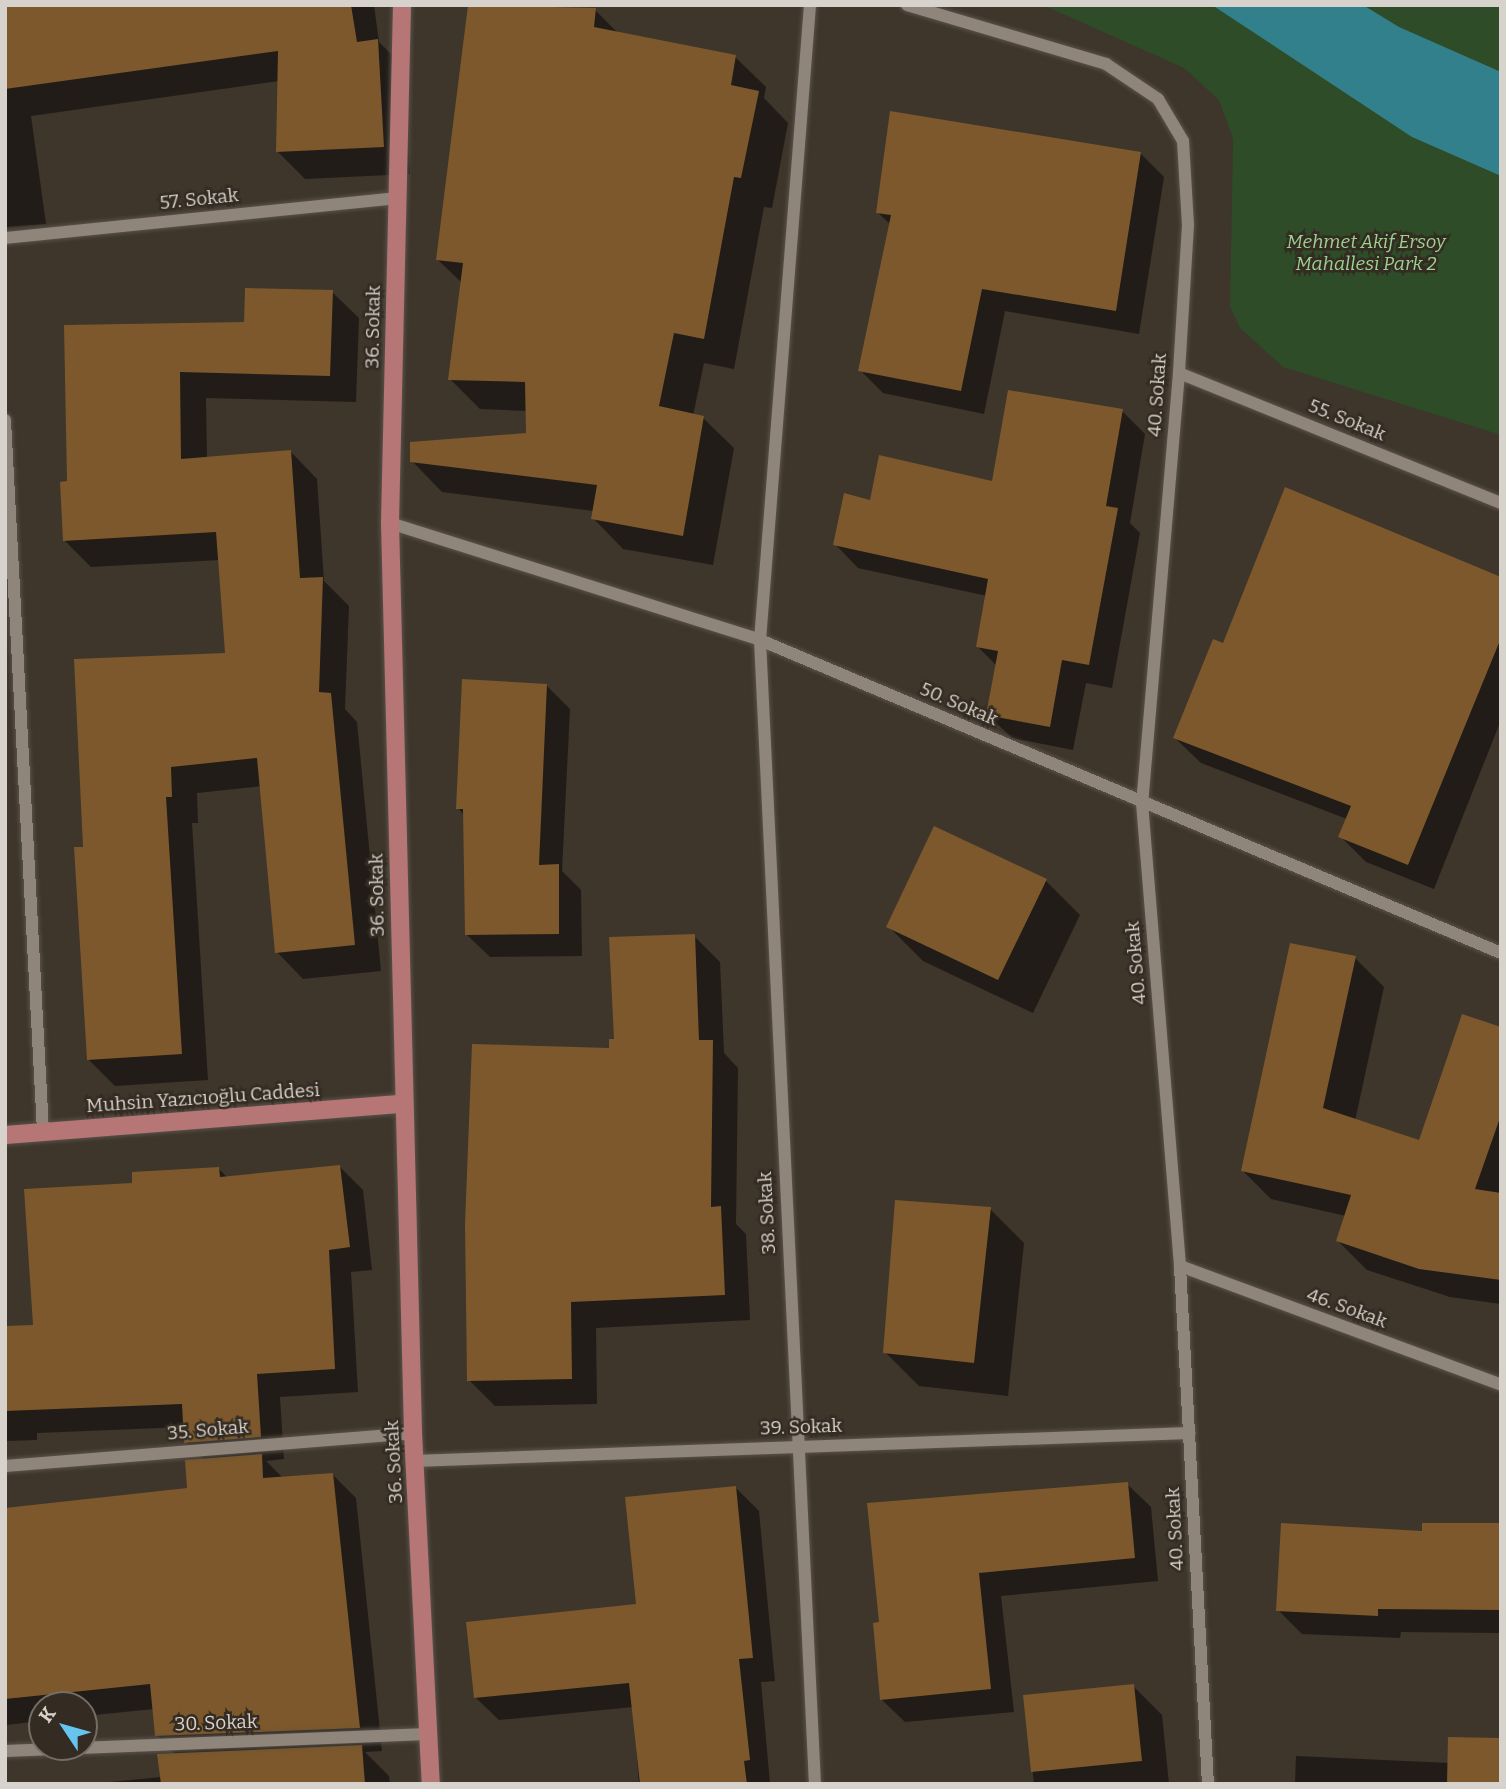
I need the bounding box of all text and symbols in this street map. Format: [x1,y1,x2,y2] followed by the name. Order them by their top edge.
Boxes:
[159,184,239,214] street label: 57. Sokak
[1286,231,1446,275] park label: Mehmet Akif Ersoy Mahallesi Park 2
[361,285,385,369] street label: 36. Sokak
[1143,353,1171,437] street label: 40. Sokak
[1305,394,1389,446] street label: 55. Sokak
[917,677,1001,731] street label: 50. Sokak
[365,853,389,937] street label: 36. Sokak
[1121,920,1151,1006] street label: 40. Sokak
[85,1078,321,1118] street label: Muhsin Yazıcıoğlu Caddesi
[753,1171,781,1255] street label: 38. Sokak
[1304,1283,1390,1333] street label: 46. Sokak
[759,1414,843,1440] street label: 39. Sokak
[166,1415,250,1445] street label: 35. Sokak
[380,1420,408,1504] street label: 36. Sokak
[1161,1487,1189,1571] street label: 40. Sokak
[28,1691,98,1761] north arrow
[34,1702,61,1727] text: K
[174,1710,258,1736] street label: 30. Sokak

